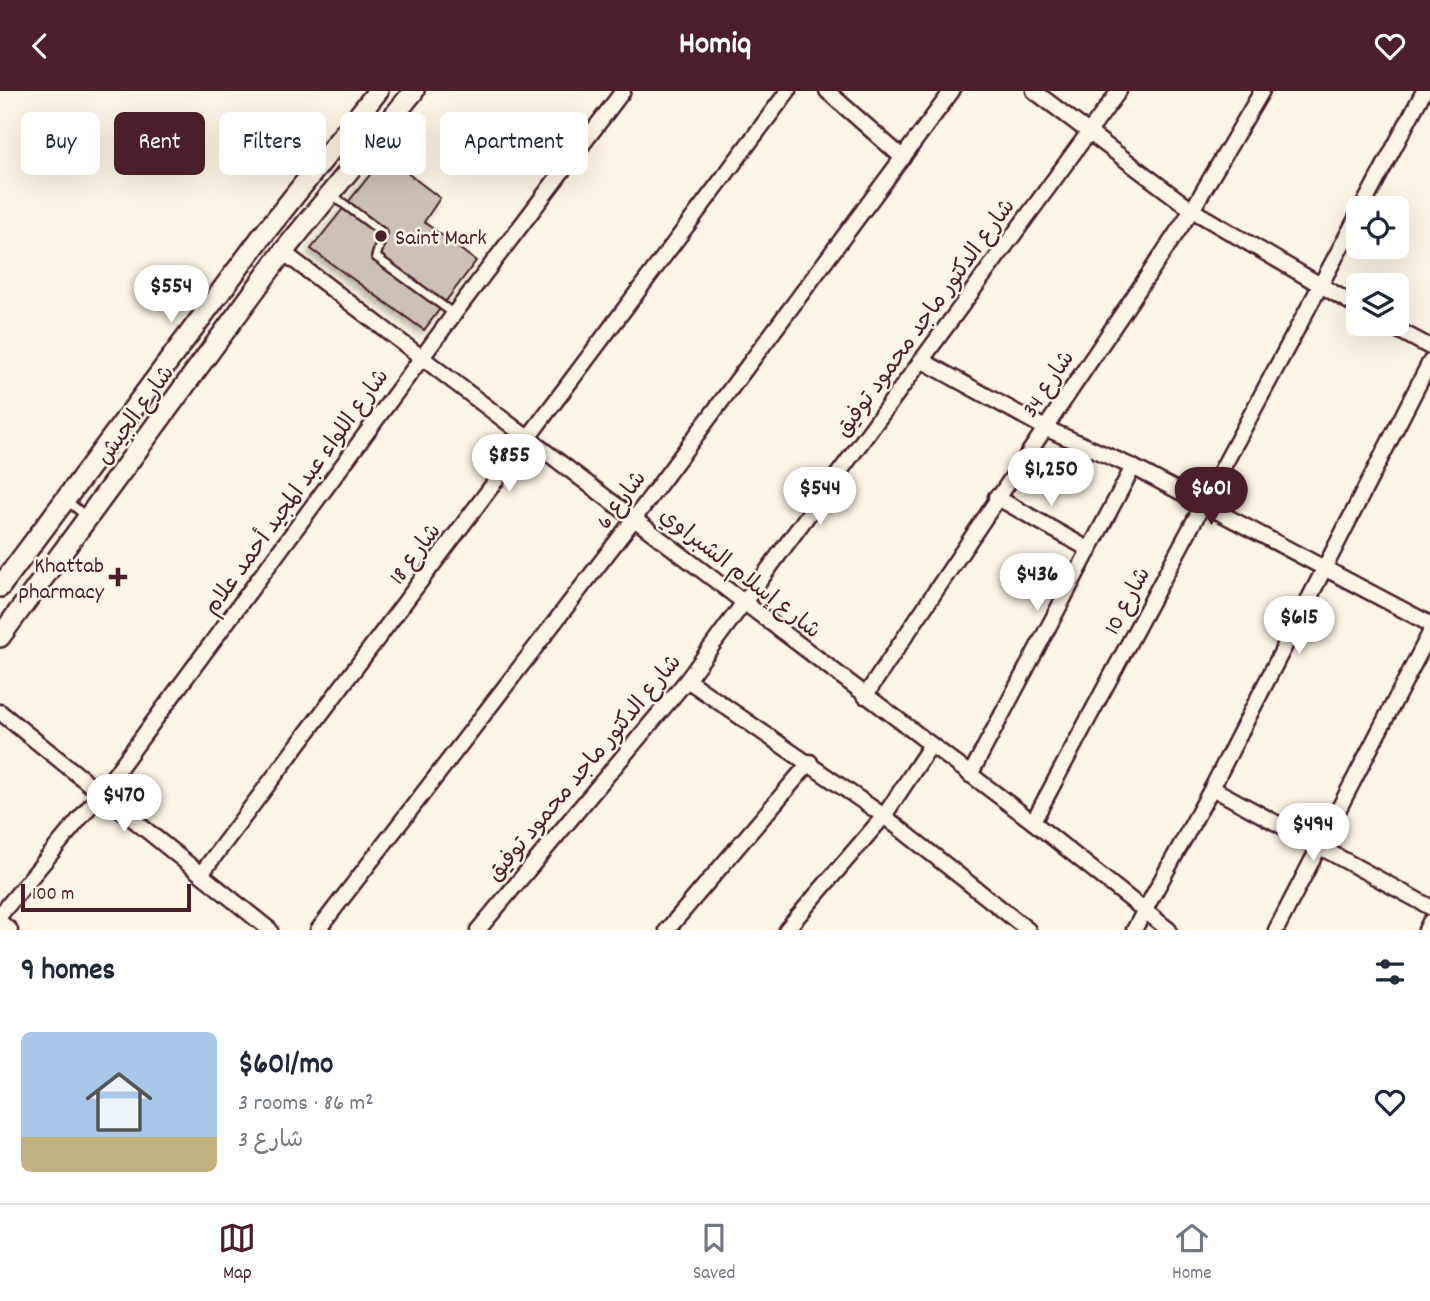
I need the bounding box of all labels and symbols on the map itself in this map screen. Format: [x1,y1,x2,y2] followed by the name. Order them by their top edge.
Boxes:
[829,193,1025,445] street label: شارع الدكتور ماجد محمود توفيق
[395,223,487,256] place label: Saint Mark
[373,228,389,244] marker: Saint Mark
[130,265,212,325] pin: $554
[1015,345,1084,425] street label: شارع 34
[90,360,184,473] street label: شارع الجيش
[196,362,399,623] street label: شارع اللواء عبد المجيد أحمد علام
[468,435,550,494] pin: $855
[994,449,1108,508] pin: $1,250
[590,465,656,538] street label: شارع 6
[779,467,861,527] pin: $544
[1170,467,1252,527] pin: $601
[651,501,827,648] street label: شارع إسلام الشبراوي
[383,517,451,593] street label: شارع 18
[18,551,105,610] place label: Khattab pharmacy
[996,553,1078,613] pin: $436
[1097,562,1161,641] street label: شارع 10
[110,569,126,585] marker: Khattab pharmacy
[1258,596,1340,656] pin: $615
[480,648,691,890] street label: شارع الدكتور ماجد محمود توفيق
[83,775,165,834] pin: $470
[1272,803,1354,863] pin: $494
[21,881,191,913] scale bar

